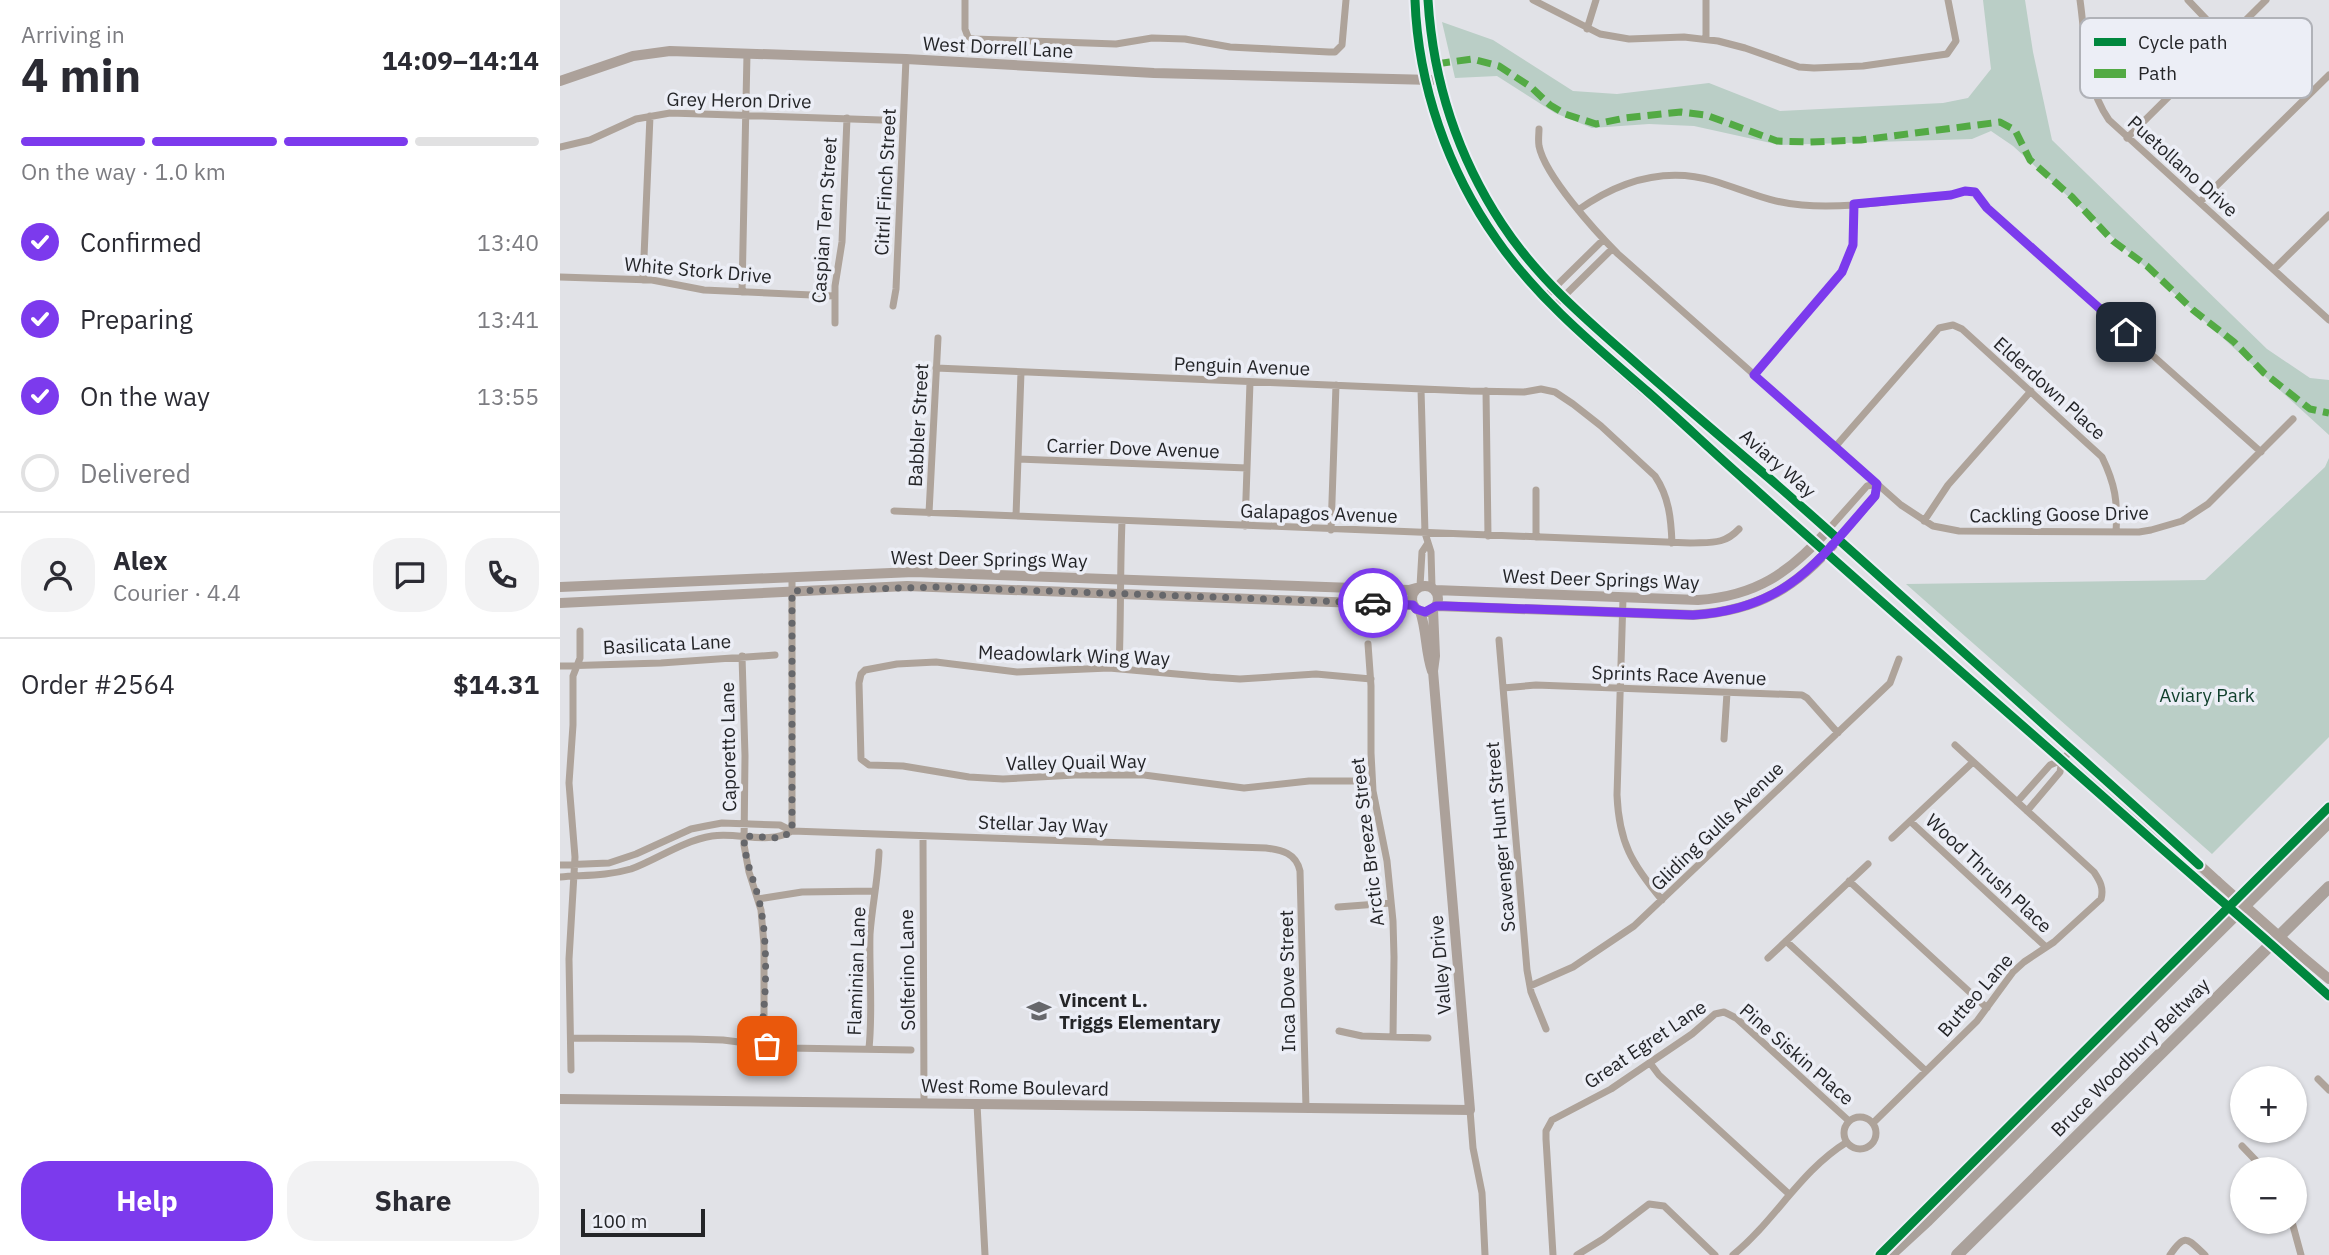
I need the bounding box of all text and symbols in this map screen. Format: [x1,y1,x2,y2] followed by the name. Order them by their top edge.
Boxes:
[2080,18,2312,98] legend
[21,19,125,49] text: Arriving in
[2138,30,2227,54] text: Cycle path
[922,31,1074,63] street label: West Dorrell Lane
[382,43,539,77] text: 14:09–14:14
[21,45,141,105] text: 4 min
[2138,61,2177,85] text: Path
[666,87,812,113] street label: Grey Heron Drive
[869,108,901,256] street label: Citril Finch Street
[2123,110,2243,222] street label: Puetollano Drive
[806,136,842,304] street label: Caspian Tern Street
[21,156,226,186] text: On the way · 1.0 km
[21,223,59,261] icon: check
[80,225,202,259] text: Confirmed
[477,227,539,257] text: 13:40
[623,252,773,288] street label: White Stork Drive
[21,300,59,338] icon: check
[80,302,193,336] text: Preparing
[2096,302,2156,362] pin
[477,304,539,334] text: 13:41
[2107,313,2145,351] icon: home
[1989,331,2111,445] street label: Elderdown Place
[1173,352,1311,380] street label: Penguin Avenue
[903,363,933,487] street label: Babbler Street
[21,377,59,415] icon: check
[80,379,210,413] text: On the way
[477,381,539,411] text: 13:55
[1735,423,1822,503] street label: Aviary Way
[1046,433,1220,463] street label: Carrier Dove Avenue
[80,456,191,490] text: Delivered
[1240,498,1398,528] street label: Galapagos Avenue
[1969,500,2149,528] street label: Cackling Goose Drive
[21,538,95,612] button: person
[373,538,447,612] button: chat
[465,538,539,612] button: phone
[113,543,167,577] text: Alex
[890,545,1088,573] street label: West Deer Springs Way
[1502,564,1700,594] street label: West Deer Springs Way
[1338,568,1408,638] courier
[113,577,241,607] text: Courier · 4.4
[1354,584,1392,622] icon: car
[602,629,732,659] street label: Basilicata Lane
[978,640,1171,670] street label: Meadowlark Wing Way
[1591,660,1767,690] street label: Sprints Race Avenue
[21,667,175,701] text: Order #2564
[453,667,539,701] text: $14.31
[715,682,741,812] street label: Caporetto Lane
[2159,683,2255,707] park label: Aviary Park
[1480,741,1520,933] street label: Scavenger Hunt Street
[1005,749,1147,775] street label: Valley Quail Way
[1345,756,1389,928] street label: Arctic Breeze Street
[1645,756,1789,896] street label: Gliding Gulls Avenue
[1921,808,2057,938] street label: Wood Thrush Place
[978,810,1109,838] street label: Stellar Jay Way
[842,906,870,1036] street label: Flaminian Lane
[894,909,920,1031] street label: Solferino Lane
[1274,910,1300,1052] street label: Inca Dove Street
[1424,914,1456,1016] street label: Valley Drive
[1932,948,2018,1042] street label: Butteo Lane
[2046,972,2215,1141] street label: Bruce Woodbury Beltway
[1059,988,1221,1034] place label: Vincent L. Triggs Elementary
[1579,994,1711,1094] street label: Great Egret Lane
[1025,997,1053,1025] school or university icon: Vincent L. Triggs Elementary
[1735,998,1859,1110] street label: Pine Siskin Place
[737,1016,797,1076] pin
[748,1027,786,1065] icon: bag
[2230,1066,2307,1234] map controls
[2230,1066,2307,1143] button: +
[921,1073,1109,1101] street label: West Rome Boulevard
[2230,1157,2307,1234] button: −
[21,1161,273,1241] button: Help
[287,1161,539,1241] button: Share
[581,1206,705,1238] scale bar
[592,1209,647,1233] text: 100 m

